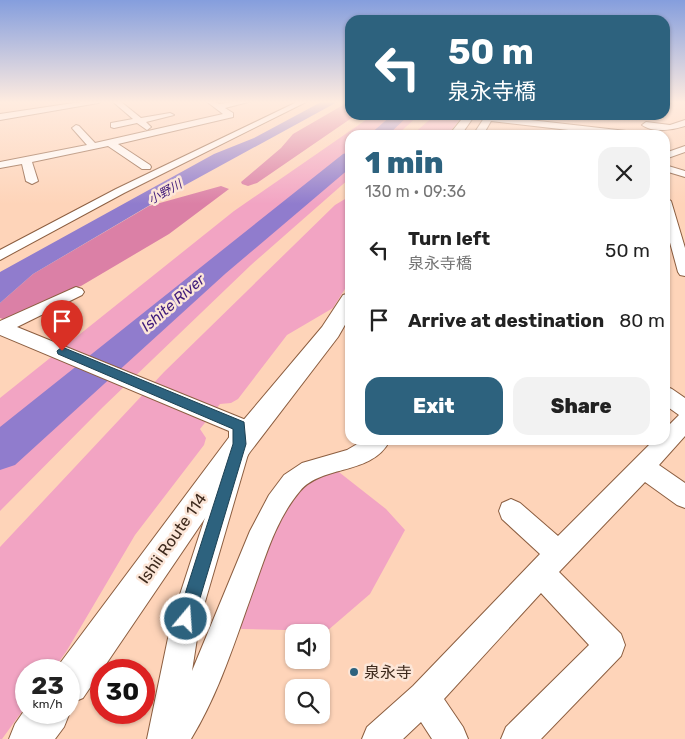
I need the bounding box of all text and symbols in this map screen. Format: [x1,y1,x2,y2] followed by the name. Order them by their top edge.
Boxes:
[448,31,534,73] text: 50 m
[365,35,430,100] icon: left
[448,78,536,105] text: 泉永寺橋
[365,145,443,181] text: 1 min
[598,147,650,199] button: close
[146,176,186,207] water label: 小野川
[365,182,466,201] text: 130 m · 09:36
[408,227,490,250] text: Turn left
[365,236,393,264] icon: left
[605,239,650,262] text: 50 m
[408,254,472,273] text: 泉永寺橋
[138,270,209,335] water label: Ishite River
[41,300,83,351] pin
[365,306,393,334] icon: arrive
[48,307,76,335] icon: arrive
[408,309,604,332] text: Arrive at destination
[619,309,665,332] text: 80 m
[365,377,503,435] button: Exit
[513,377,650,435] button: Share
[134,489,211,587] street label: Ishii Route 114
[159,592,211,644] position arrow
[285,624,330,724] map controls
[285,624,330,669] button: sound
[90,659,155,724] speed limit sign: 30
[364,663,412,682] place label: 泉永寺
[348,666,360,678] marker: 泉永寺
[31,671,64,700] text: 23
[285,679,330,724] button: search
[33,697,62,711] text: km/h

